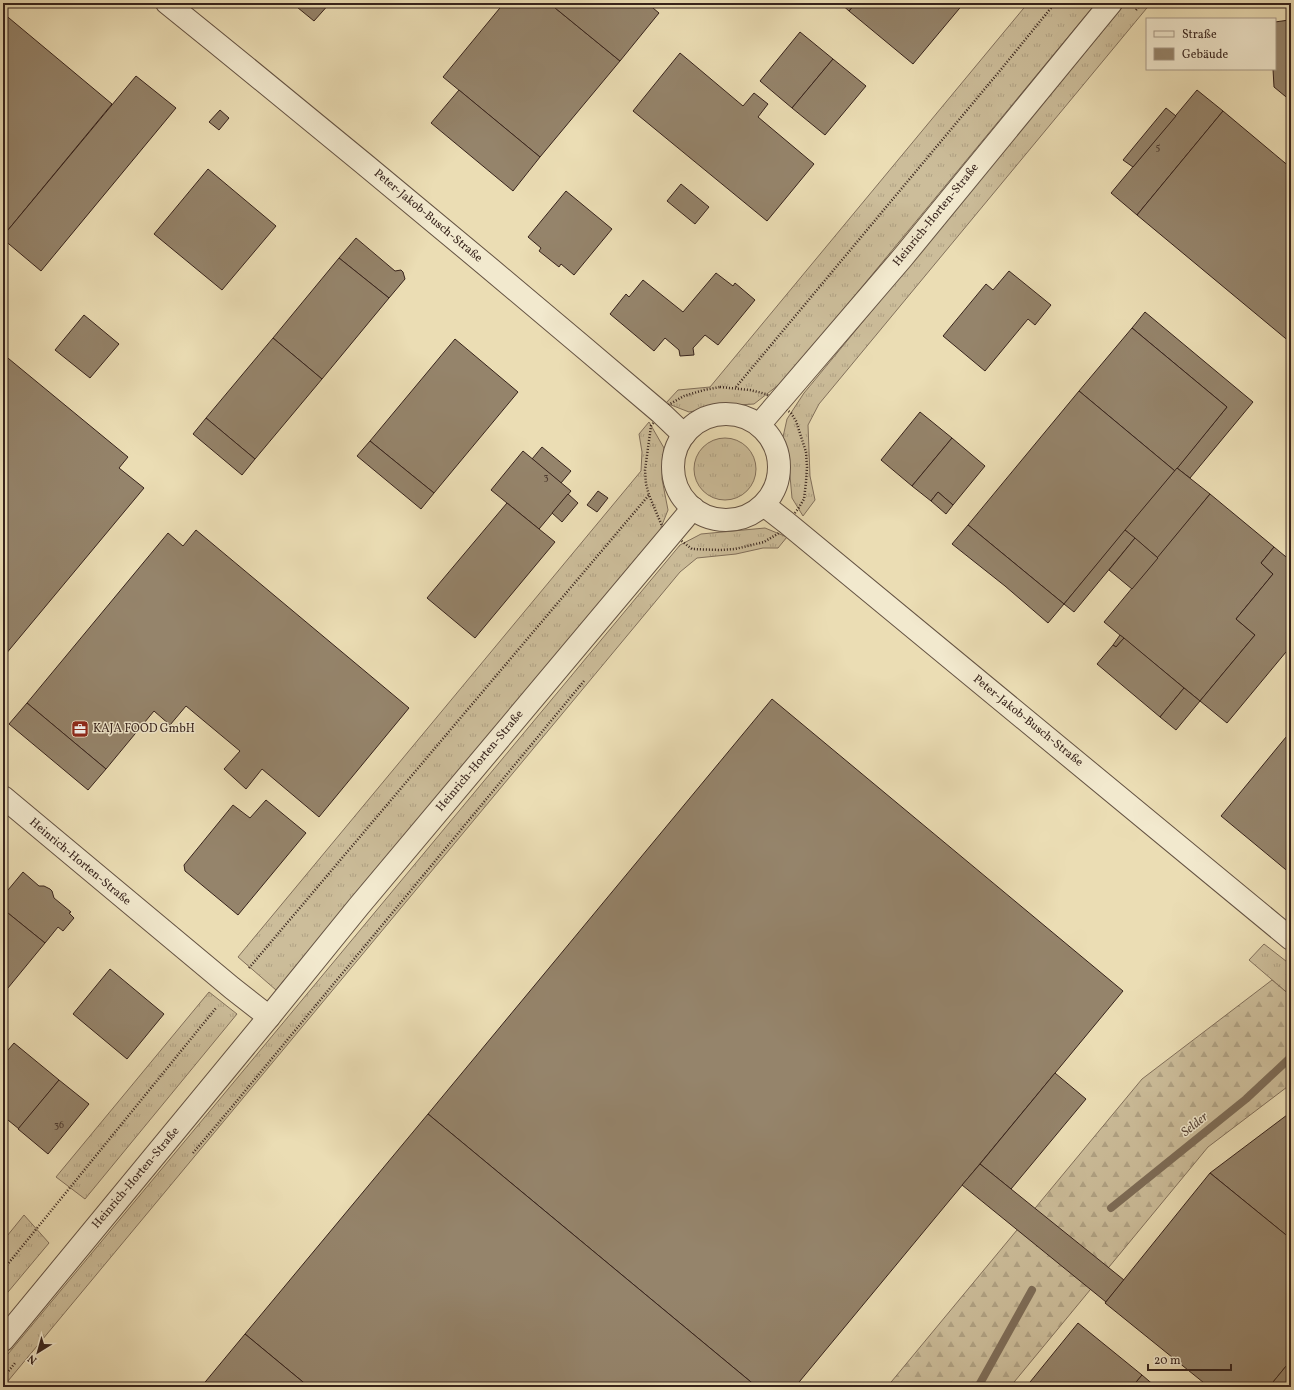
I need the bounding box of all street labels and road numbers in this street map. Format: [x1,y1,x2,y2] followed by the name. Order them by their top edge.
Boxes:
[889,160,983,270] street label: Heinrich-Horten-Straße
[370,166,486,266] street label: Peter-Jakob-Busch-Straße
[970,672,1087,771] street label: Peter-Jakob-Busch-Straße
[433,707,528,815] street label: Heinrich-Horten-Straße
[26,815,134,910] street label: Heinrich-Horten-Straße
[89,1124,184,1232] street label: Heinrich-Horten-Straße

